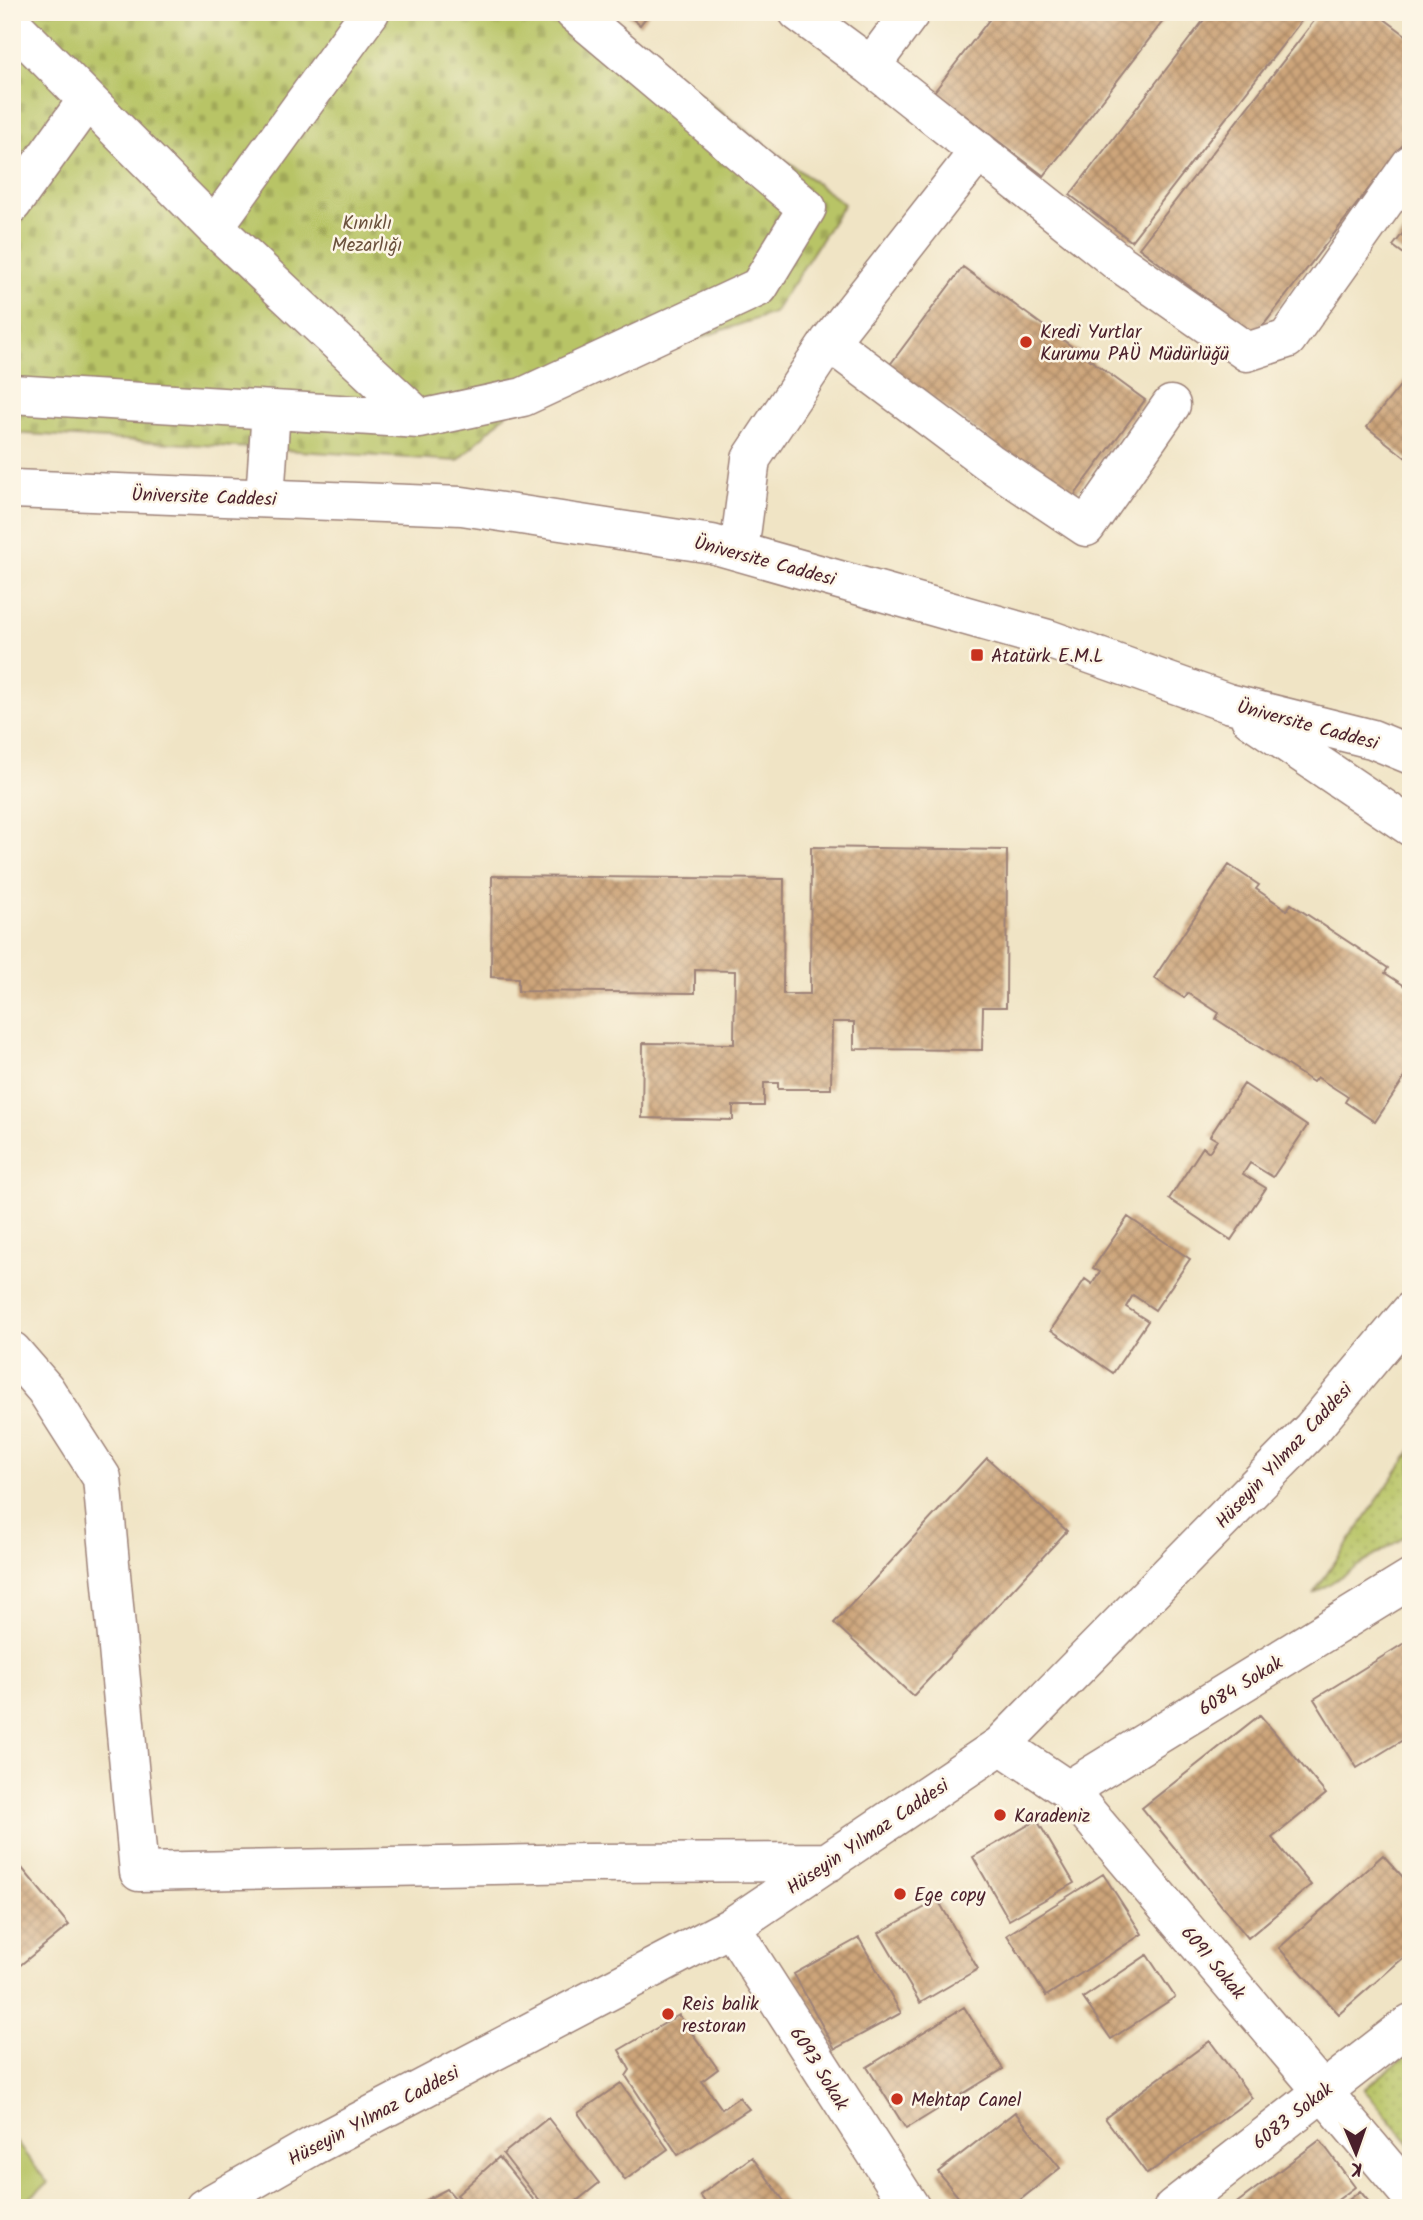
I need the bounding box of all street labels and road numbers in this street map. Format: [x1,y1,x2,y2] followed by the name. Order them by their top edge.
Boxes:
[131,480,279,516] street label: Üniversite Caddesi
[690,529,840,596] street label: Üniversite Caddesi
[1233,693,1383,760] street label: Üniversite Caddesi
[1208,1375,1361,1536] street label: Hüseyin Yılmaz Caddesi
[1193,1649,1289,1725] street label: 6084 Sokak
[781,1771,957,1903] street label: Hüseyin Yılmaz Caddesi
[1173,1920,1252,2007] street label: 6091 Sokak
[781,2022,856,2117] street label: 6093 Sokak
[283,2058,466,2175] street label: Hüseyin Yılmaz Caddesi
[1246,2075,1340,2158] street label: 6083 Sokak

